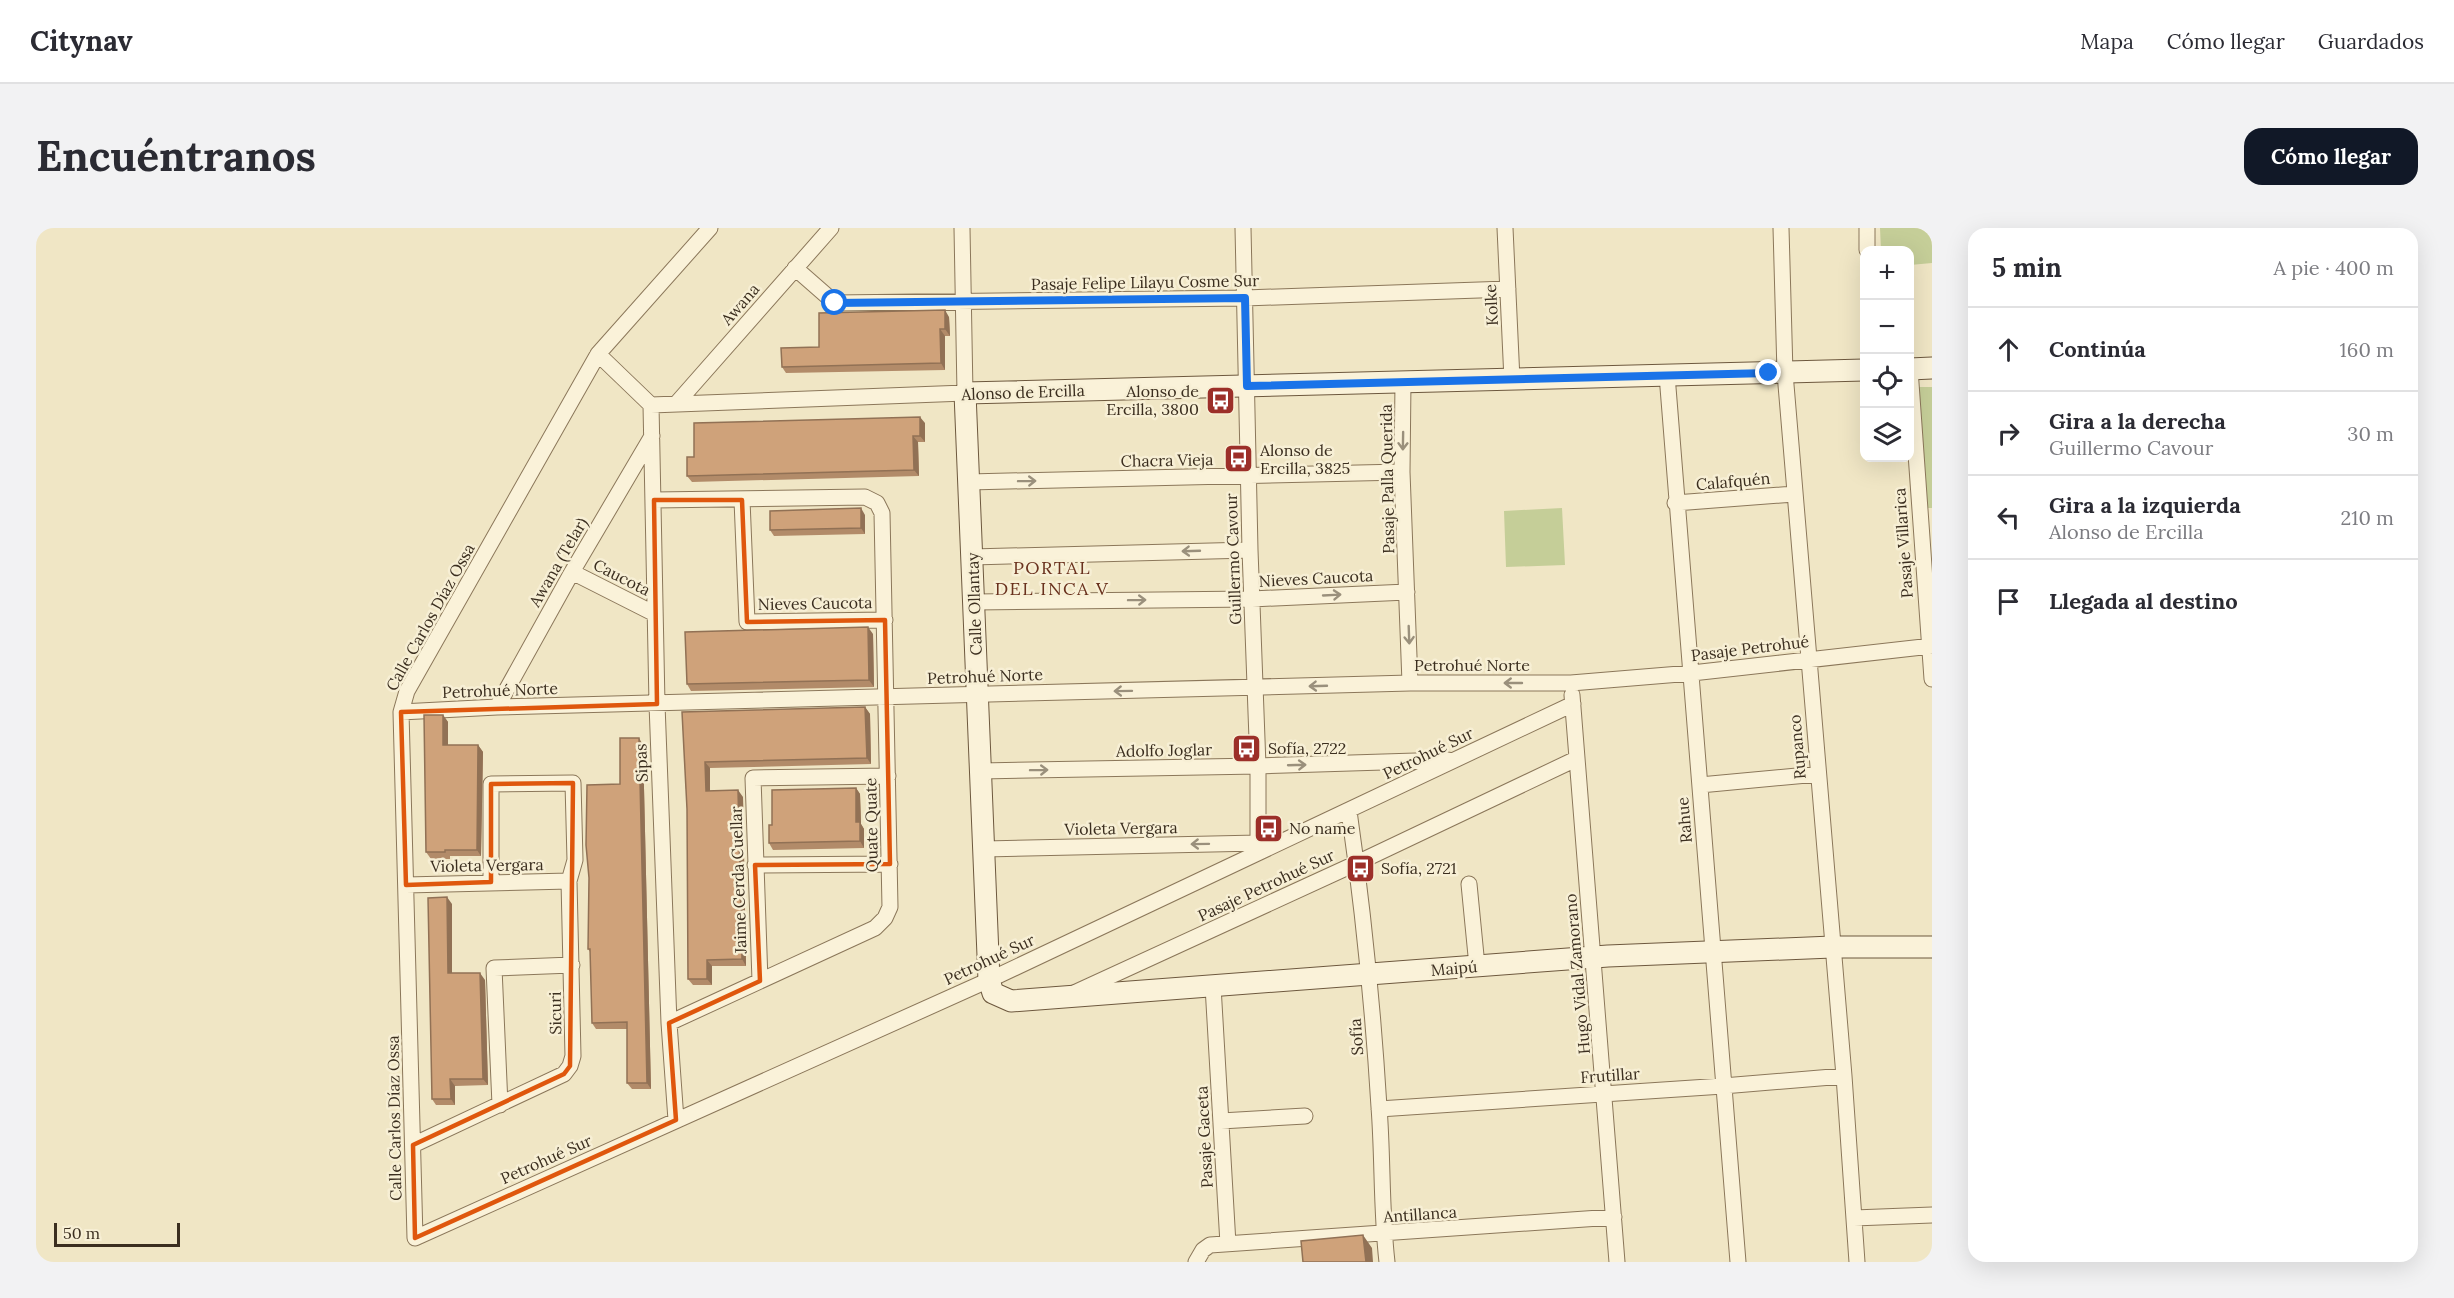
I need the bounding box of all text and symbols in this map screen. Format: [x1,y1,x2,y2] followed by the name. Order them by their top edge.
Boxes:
[30,23,133,59] text: Citynav
[2080,28,2134,55] text: Mapa
[2167,28,2285,55] text: Cómo llegar
[2318,28,2424,55] text: Guardados
[2244,128,2418,185] button: Cómo llegar
[36,129,316,183] text: Encuéntranos
[1860,246,1914,462] map controls
[1860,246,1914,300] button: +
[1992,251,2062,284] text: 5 min
[2273,255,2394,280] text: A pie · 400 m
[1031,270,1259,294] street label: Pasaje Felipe Lilayu Cosme Sur
[716,279,763,330] street label: Awana
[1480,283,1502,326] street label: Kolke
[821,289,847,315] route start
[1860,300,1914,354] button: −
[1992,333,2025,366] icon: ahead
[2049,335,2146,363] text: Continúa
[2340,337,2394,362] text: 160 m
[1860,354,1914,408] button: locate
[1755,359,1781,385] route end
[960,380,1085,404] street label: Alonso de Ercilla
[1106,381,1199,419] place label: Alonso de Ercilla, 3800
[1204,384,1236,416] bus stop icon: Alonso de Ercilla, 3800
[1376,404,1398,554] street label: Pasaje Palla Querida
[2049,407,2226,435] text: Gira a la derecha
[1860,408,1914,462] button: layers
[1992,417,2025,450] icon: right
[2347,421,2394,446] text: 30 m
[1397,430,1409,450] one-way arrow
[2049,435,2213,460] text: Guillermo Cavour
[1259,440,1350,478] place label: Alonso de Ercilla, 3825
[1223,443,1255,475] bus stop icon: Alonso de Ercilla, 3825
[1121,449,1213,471] street label: Chacra Vieja
[1695,468,1771,494] street label: Calafquén
[1017,475,1037,486] one-way arrow
[1889,487,1917,599] street label: Pasaje Villarica
[2049,491,2241,519] text: Gira a la izquierda
[1221,493,1245,625] street label: Guillermo Cavour
[1992,501,2025,534] icon: left
[2340,505,2394,530] text: 210 m
[524,514,593,612] street label: Awana (Telar)
[2049,519,2204,544] text: Alonso de Ercilla
[381,540,479,694] street label: Calle Carlos Díaz Ossa
[1182,546,1202,557] one-way arrow
[962,552,986,656] street label: Calle Ollantay
[590,554,654,600] street label: Caucota
[995,556,1109,600] district label: PORTAL DEL INCA V
[1258,565,1374,591] street label: Nieves Caucota
[1992,585,2025,618] icon: arrive
[2049,587,2238,615] text: Llegada al destino
[1321,589,1341,600] one-way arrow
[757,592,873,614] street label: Nieves Caucota
[1127,594,1147,606] one-way arrow
[1403,625,1414,645] one-way arrow
[1690,631,1811,665] street label: Pasaje Petrohué
[1414,655,1530,675] street label: Petrohué Norte
[927,664,1044,688] street label: Petrohué Norte
[1503,677,1523,689] one-way arrow
[442,678,559,702] street label: Petrohué Norte
[1309,680,1329,692] one-way arrow
[1114,685,1134,697] one-way arrow
[1784,714,1810,780] street label: Rupanco
[1380,723,1476,783] street label: Petrohué Sur
[1231,732,1263,764] bus stop icon: Sofía, 2722
[1268,738,1346,758] place label: Sofía, 2722
[1115,739,1212,761] street label: Adolfo Joglar
[630,743,652,783] street label: Sipas
[1286,759,1306,770] one-way arrow
[1029,764,1049,776] one-way arrow
[860,777,882,873] street label: Quate Quate
[1672,796,1696,844] street label: Rahue
[725,806,751,955] street label: Jaime Cerda Cuellar
[1252,812,1284,844] bus stop icon: No name
[1063,817,1178,839] street label: Violeta Vergara
[1289,818,1356,838] place label: No name
[1190,839,1210,850] one-way arrow
[1194,845,1338,925] street label: Pasaje Petrohué Sur
[1344,852,1376,884] bus stop icon: Sofía, 2721
[429,854,544,876] street label: Violeta Vergara
[1381,858,1457,878] place label: Sofía, 2721
[1560,893,1594,1055] street label: Hugo Vidal Zamorano
[940,929,1038,989] street label: Petrohué Sur
[1430,956,1478,980] street label: Maipú
[545,991,565,1035] street label: Sicuri
[1345,1018,1367,1056] street label: Sofía
[383,1035,405,1201] street label: Calle Carlos Díaz Ossa
[1580,1063,1641,1087] street label: Frutillar
[1191,1085,1217,1189] street label: Pasaje Gaceta
[497,1130,595,1188] street label: Petrohué Sur
[1382,1201,1457,1227] street label: Antillanca
[54,1220,180,1248] scale bar
[63,1223,100,1243] text: 50 m

